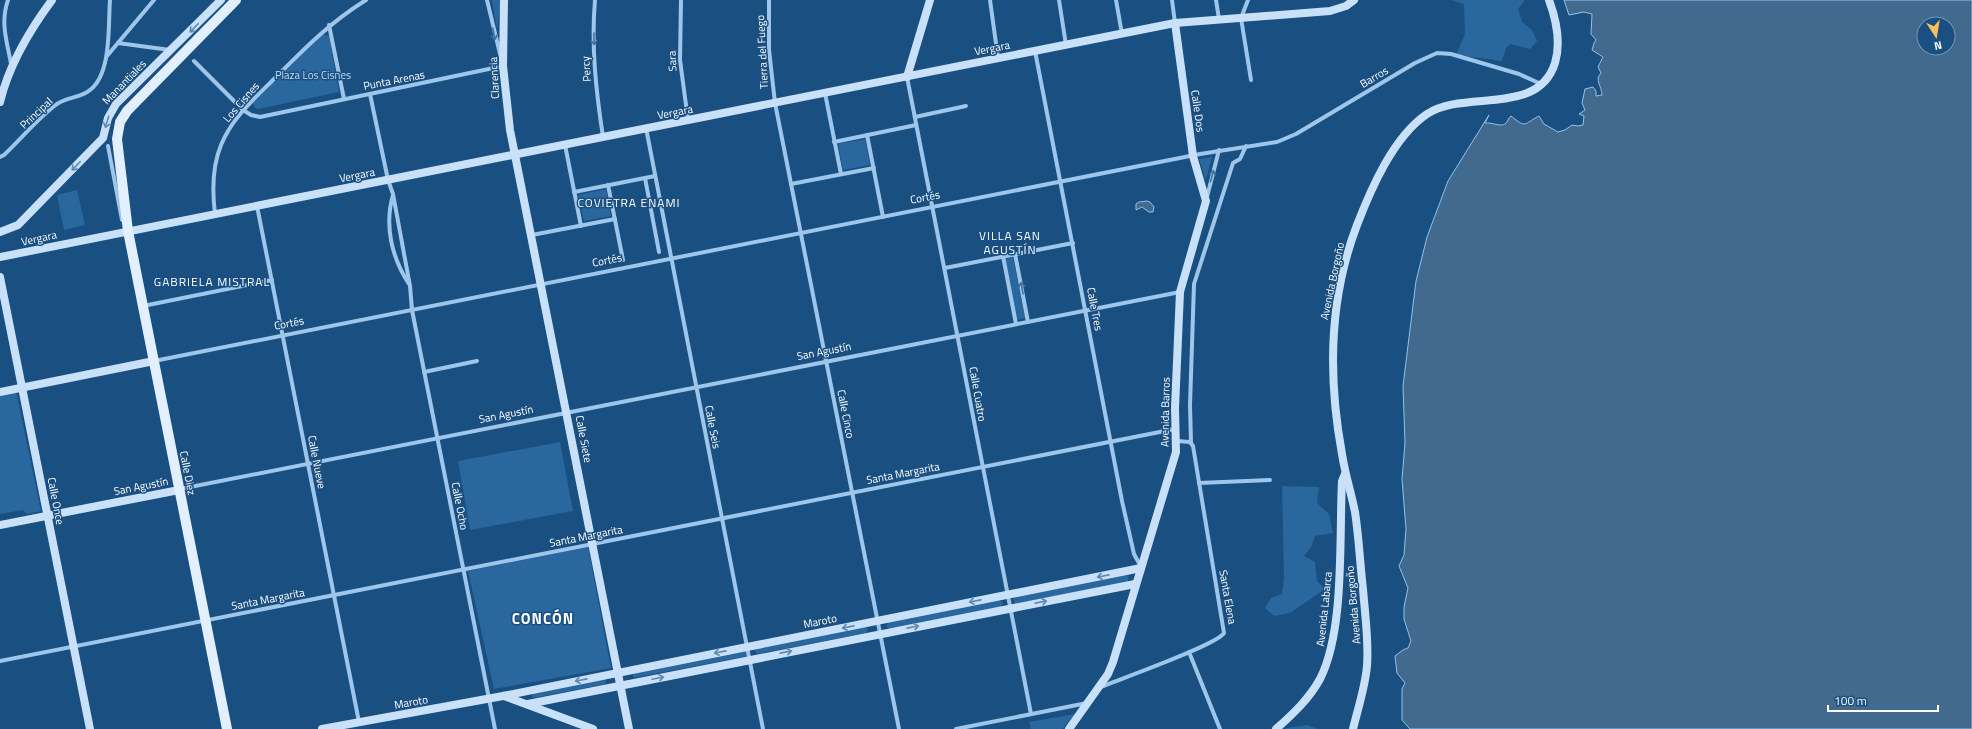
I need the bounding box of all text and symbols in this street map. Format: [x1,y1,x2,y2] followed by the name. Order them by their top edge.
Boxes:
[752,14,772,89] street label: Tierra del Fuego
[1916,16,1956,56] north arrow
[189,23,199,33] one-way arrow
[491,27,499,40] one-way arrow
[590,32,598,45] one-way arrow
[973,37,1012,59] street label: Vergara
[1933,37,1943,54] text: N
[663,50,681,72] street label: Sara
[577,55,595,82] street label: Percy
[98,56,150,108] street label: Manantiales
[485,56,503,99] street label: Clarencia
[1357,62,1391,92] street label: Barros
[362,66,426,94] street label: Punta Arenas
[275,67,351,83] park label: Plaza Los Cisnes
[219,78,263,126] street label: Los Cisnes
[1187,89,1209,133] street label: Calle Dos
[16,94,56,132] street label: Principal
[656,101,695,123] street label: Vergara
[103,116,110,129] one-way arrow
[71,161,81,171] one-way arrow
[338,164,377,186] street label: Vergara
[1209,170,1217,183] one-way arrow
[909,186,941,208] street label: Cortés
[577,193,681,212] district label: COVIETRA ENAMI
[20,226,59,250] street label: Vergara
[979,226,1041,259] district label: VILLA SAN AGUSTÍN
[1316,241,1348,321] street label: Avenida Borgoño
[591,249,623,271] street label: Cortés
[154,272,270,291] district label: GABRIELA MISTRAL
[1017,282,1025,295] one-way arrow
[1083,286,1107,332] street label: Calle Tres
[273,312,305,334] street label: Cortés
[795,338,853,364] street label: San Agustín
[965,365,991,423] street label: Calle Cuatro
[1156,377,1174,447] street label: Avenida Barros
[833,388,859,440] street label: Calle Cinco
[477,401,535,427] street label: San Agustín
[701,404,725,450] street label: Calle Seis
[572,414,597,464] street label: Calle Siete
[304,434,330,490] street label: Calle Nueve
[176,450,200,496] street label: Calle Diez
[865,458,942,488] street label: Santa Margarita
[112,473,170,499] street label: San Agustín
[44,476,69,527] street label: Calle Once
[448,481,472,531] street label: Calle Ocho
[548,521,625,551] street label: Santa Margarita
[1342,565,1364,645] street label: Avenida Borgoño
[1215,569,1241,626] street label: Santa Elena
[1312,570,1336,647] street label: Avenida Labarca
[1097,572,1110,580] one-way arrow
[230,584,307,614] street label: Santa Margarita
[969,597,982,605] one-way arrow
[1034,598,1047,606] one-way arrow
[512,607,574,630] district label: CONCÓN
[802,610,838,632] street label: Maroto
[842,623,855,631] one-way arrow
[906,623,919,631] one-way arrow
[714,648,727,656] one-way arrow
[779,648,792,656] one-way arrow
[651,673,664,681] one-way arrow
[574,677,587,685] one-way arrow
[1828,687,1938,713] scale bar
[393,691,429,713] street label: Maroto
[1834,691,1867,710] text: 100 m

